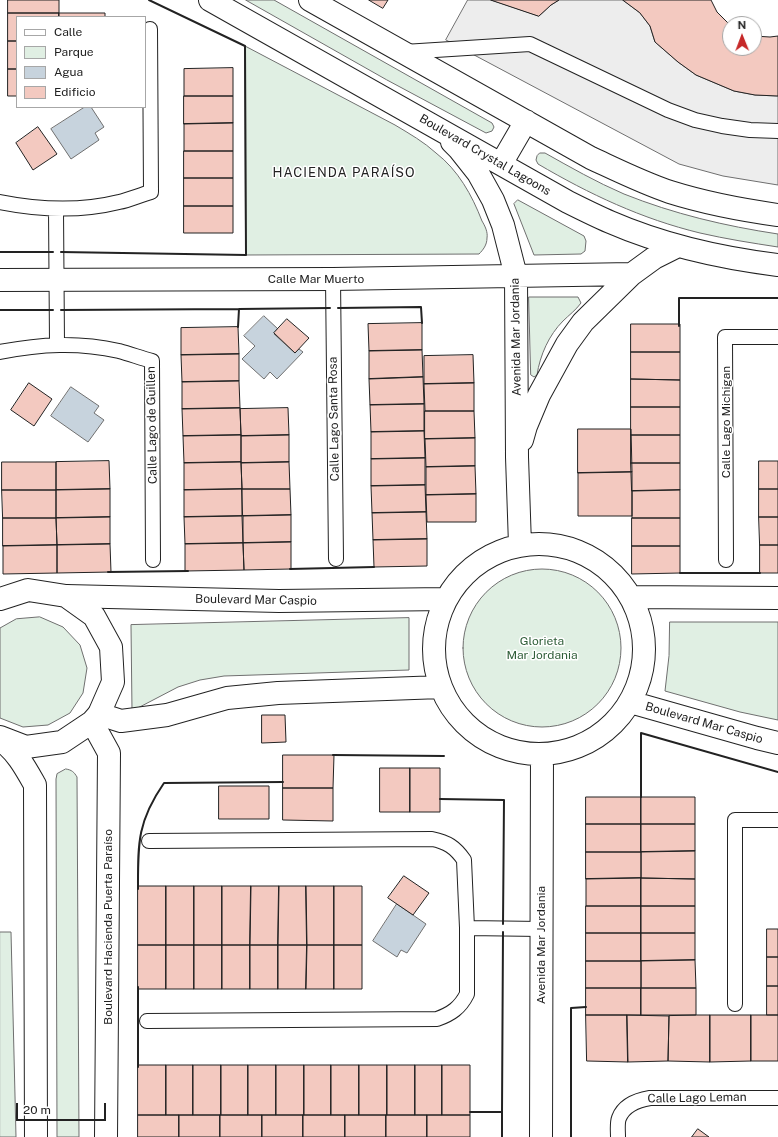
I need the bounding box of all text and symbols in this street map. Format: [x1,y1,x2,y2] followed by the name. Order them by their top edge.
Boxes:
[16,16,146,108] legend
[722,16,762,56] north arrow
[737,19,746,31] text: N
[54,25,82,39] text: Calle
[54,45,94,59] text: Parque
[54,65,83,79] text: Agua
[54,85,96,99] text: Edificio
[417,111,553,199] street label: Boulevard Crystal Lagoons
[273,165,415,181] district label: HACIENDA PARAÍSO
[268,272,364,286] street label: Calle Mar Muerto
[508,278,524,396] street label: Avenida Mar Jordania
[326,357,342,481] street label: Calle Lago Santa Rosa
[144,366,160,484] street label: Calle Lago de Guillen
[719,366,733,478] street label: Calle Lago Michigan
[195,592,317,608] street label: Boulevard Mar Caspio
[506,634,578,662] park label: Glorieta Mar Jordania
[644,699,764,747] street label: Boulevard Mar Caspio
[101,829,115,1025] street label: Boulevard Hacienda Puerta Paraíso
[534,886,548,1004] street label: Avenida Mar Jordania
[647,1090,747,1106] street label: Calle Lago Leman
[18,1095,108,1121] scale bar
[23,1103,51,1117] text: 20 m

